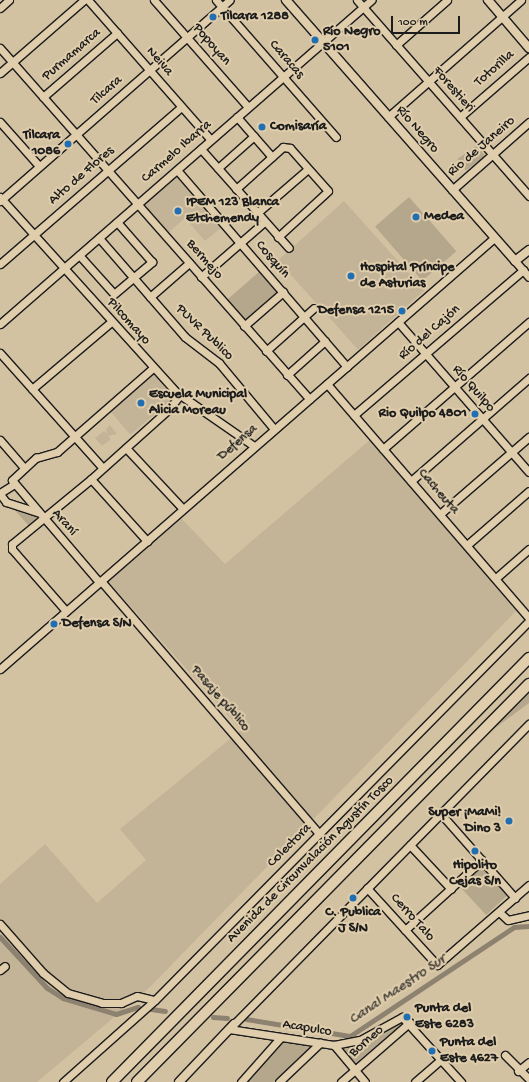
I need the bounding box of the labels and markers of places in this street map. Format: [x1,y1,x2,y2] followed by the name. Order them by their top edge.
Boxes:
[221,9,289,25] place label: Tilcara 1288
[208,12,218,22] marker: Tilcara 1288
[323,24,381,56] place label: Río Negro 5101
[310,35,320,45] marker: Río Negro 5101
[270,119,327,135] place label: Comisaría
[257,122,267,132] marker: Comisaría
[23,128,60,160] place label: Tilcara 1086
[63,139,73,149] marker: Tilcara 1086
[186,195,279,228] place label: IPEM 123 Blanca Etchemendy
[173,206,183,216] marker: IPEM 123 Blanca Etchemendy
[424,209,464,225] place label: Medea
[411,212,421,222] marker: Medea
[360,260,454,292] place label: Hospital Príncipe de Asturias
[345,270,357,282] marker: Hospital Príncipe de Asturias
[318,303,394,319] place label: Defensa 1215
[397,306,407,316] marker: Defensa 1215
[149,387,247,420] place label: Escuela Municipal Alicia Moreau
[136,398,146,408] marker: Escuela Municipal Alicia Moreau
[379,406,467,422] place label: Rio Quilpo 4801
[470,409,480,419] marker: Rio Quilpo 4801
[62,616,132,632] place label: Defensa S/N
[49,619,59,629] marker: Defensa S/N
[428,805,501,838] place label: Super ¡MaMi! Dino 3
[504,816,514,826] marker: Super ¡MaMi! Dino 3
[470,846,480,856] marker: Hipolito Cejas S/n
[449,858,501,890] place label: Hipolito Cejas S/n
[348,893,358,903] marker: C. Publica J S/N
[325,905,381,938] place label: C. Publica J S/N
[415,1001,474,1034] place label: Punta del Este 6283
[402,1012,412,1022] marker: Punta del Este 6283
[440,1035,498,1068] place label: Punta del Este 4627
[427,1046,437,1056] marker: Punta del Este 4627

